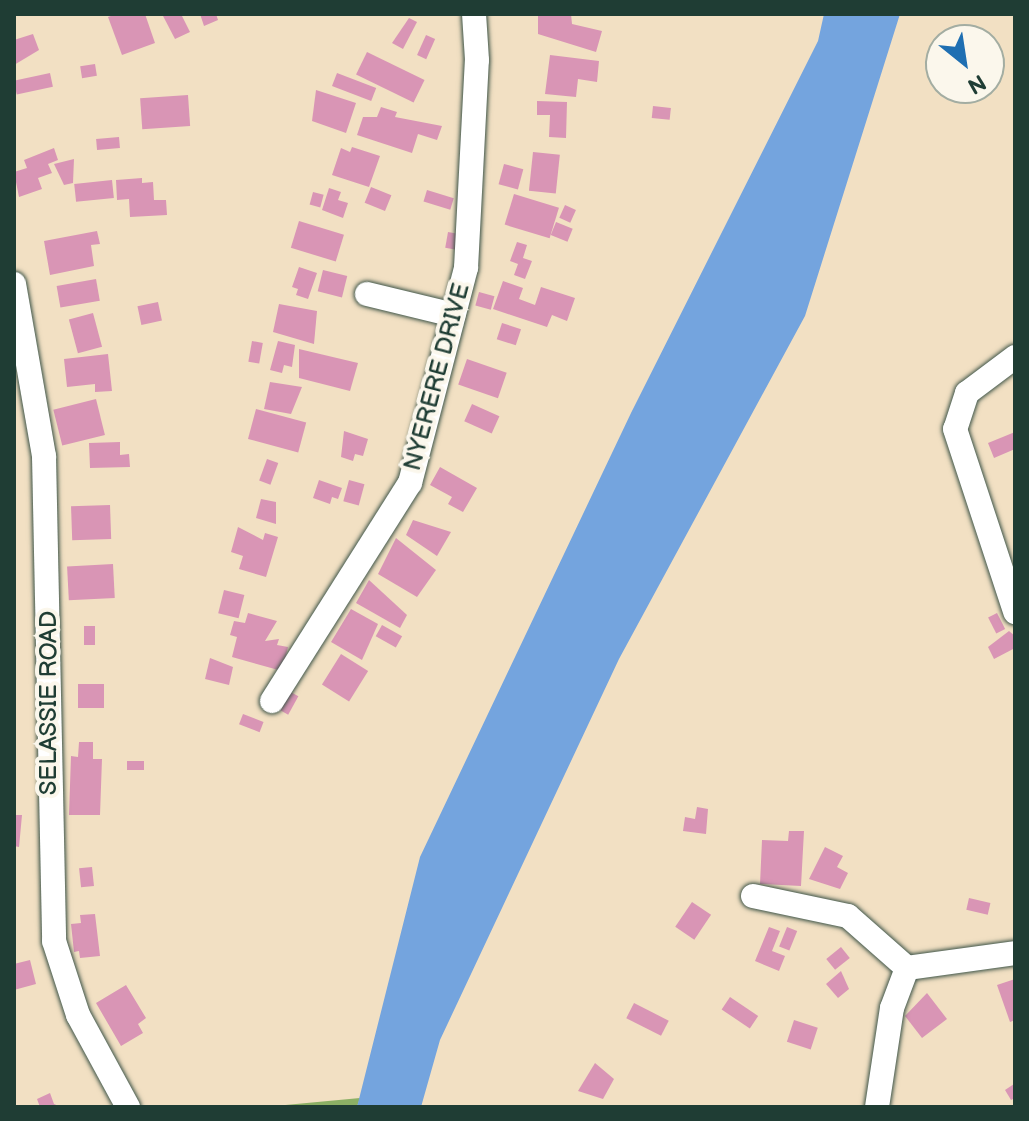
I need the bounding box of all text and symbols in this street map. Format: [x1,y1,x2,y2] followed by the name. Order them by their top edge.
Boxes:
[925,24,1005,104] north arrow
[962,68,990,99] text: N
[398,280,476,474] street label: NYERERE DRIVE
[35,611,63,795] street label: SELASSIE ROAD

